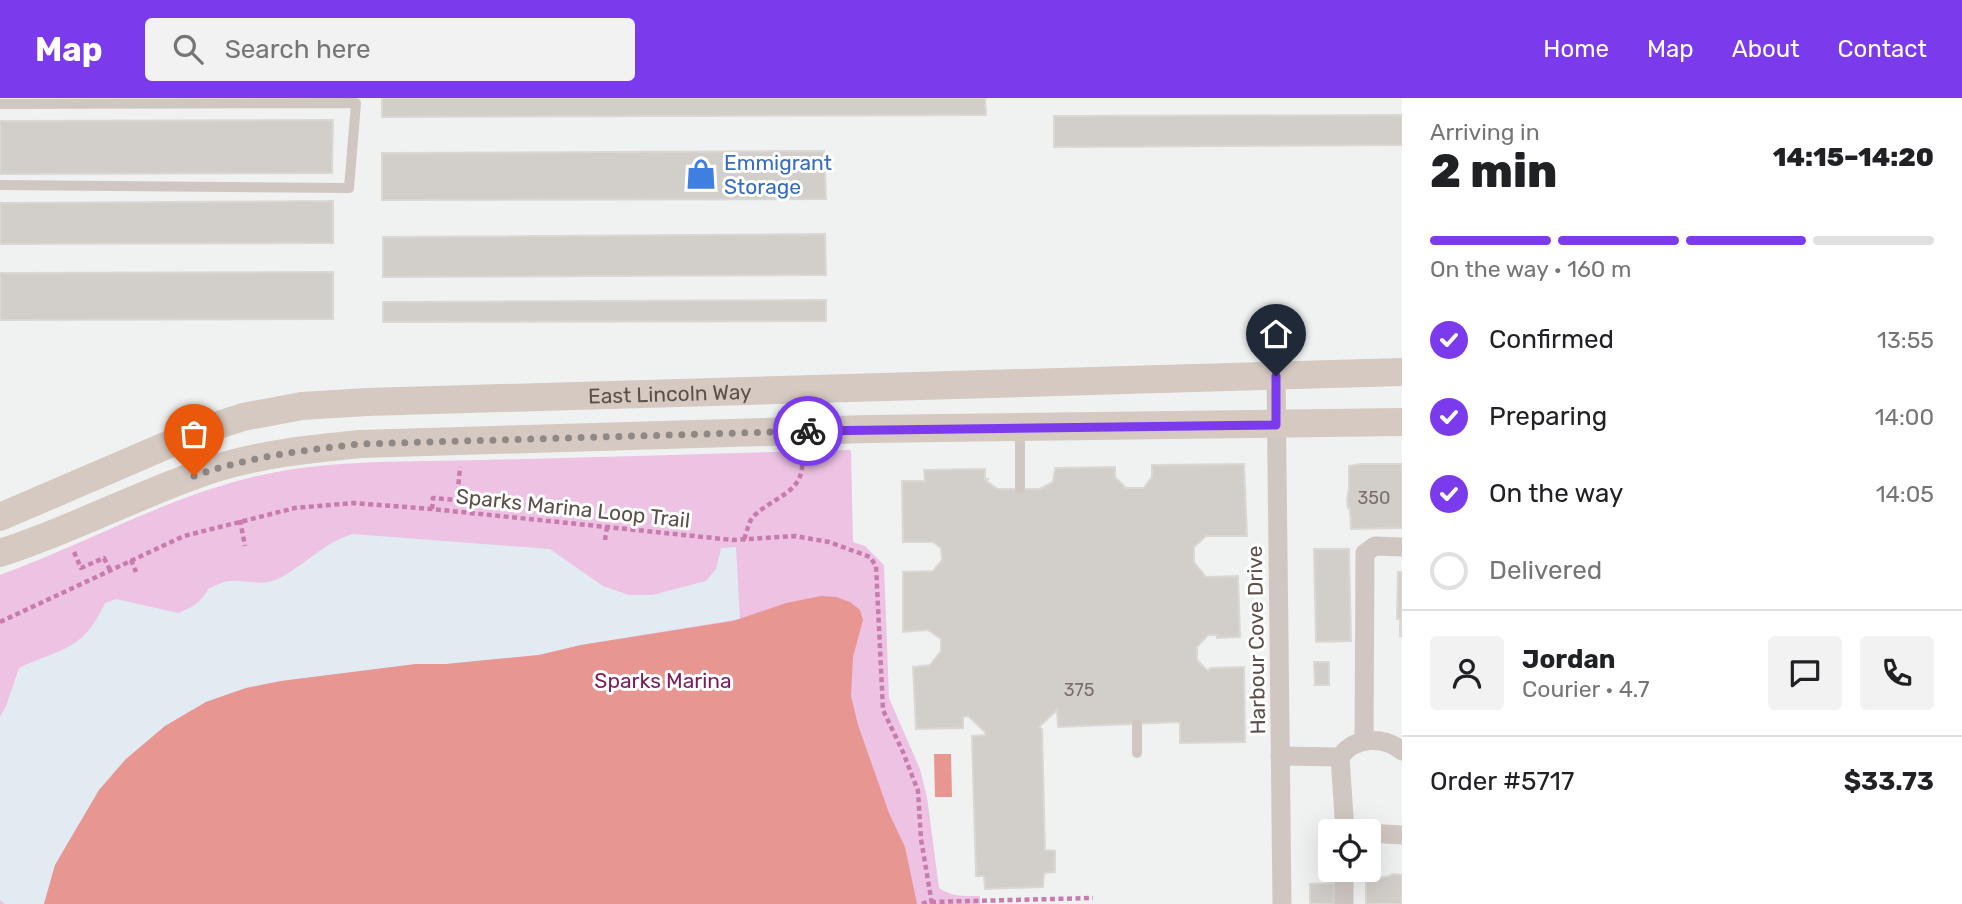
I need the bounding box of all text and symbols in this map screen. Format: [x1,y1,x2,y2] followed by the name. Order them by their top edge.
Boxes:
[145,18,635,81] search box
[35,30,103,69] text: Map
[169,30,207,68] icon: search
[225,34,370,65] text: Search here
[1543,35,1609,63] text: Home
[1647,35,1694,63] text: Map
[1732,35,1800,63] text: About
[1838,35,1927,63] text: Contact
[1430,118,1540,146] text: Arriving in
[1773,142,1934,173] text: 14:15–14:20
[1430,144,1557,199] text: 2 min
[724,150,832,199] place label: Emmigrant Storage
[684,157,718,191] shop icon: Emmigrant Storage
[1430,255,1632,283] text: On the way · 160 m
[1246,304,1306,376] pin
[1257,315,1295,353] icon: home
[1430,321,1468,359] icon: check
[1489,324,1614,355] text: Confirmed
[1877,326,1934,354] text: 13:55
[588,378,752,408] street label: East Lincoln Way
[773,396,843,466] courier
[1430,398,1468,436] icon: check
[1489,401,1607,432] text: Preparing
[1875,403,1934,431] text: 14:00
[164,404,224,476] pin
[789,412,827,450] icon: bike
[175,415,213,453] icon: bag
[1430,475,1468,513] icon: check
[1489,478,1623,509] text: On the way
[1876,480,1934,508] text: 14:05
[455,483,691,533] street label: Sparks Marina Loop Trail
[1358,487,1390,509] house number: 350
[1242,545,1270,735] street label: Harbour Cove Drive
[1489,555,1602,586] text: Delivered
[1430,636,1504,710] button: person
[1768,636,1842,710] button: chat
[1860,636,1934,710] button: phone
[1522,644,1615,675] text: Jordan
[594,668,732,693] park label: Sparks Marina
[1522,675,1649,703] text: Courier · 4.7
[1064,679,1094,701] house number: 375
[1430,766,1574,797] text: Order #5717
[1844,766,1934,797] text: $33.73
[1318,819,1381,882] map controls
[1318,819,1381,882] button: locate

